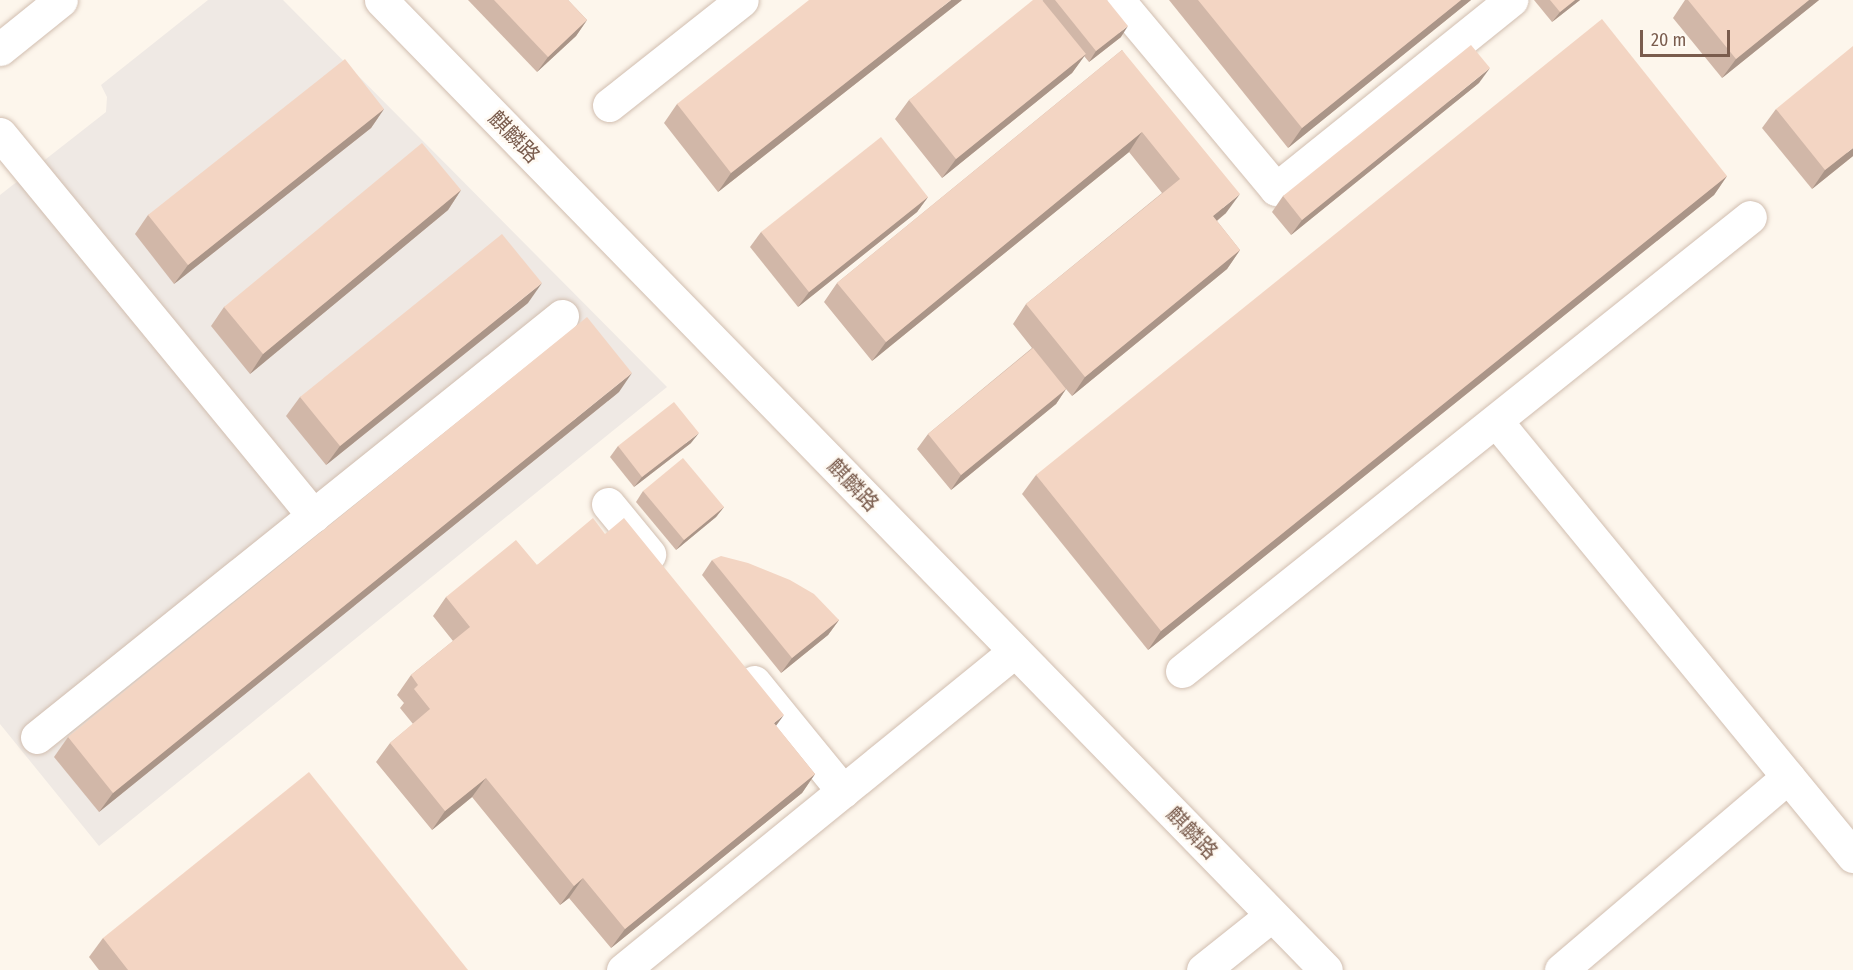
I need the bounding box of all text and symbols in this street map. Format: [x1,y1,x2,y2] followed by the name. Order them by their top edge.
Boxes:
[1643,18,1733,56] scale bar
[1651,29,1686,51] text: 20 m
[483,106,545,168] street label: 麒麟路
[822,454,884,516] street label: 麒麟路
[1161,802,1223,864] street label: 麒麟路

